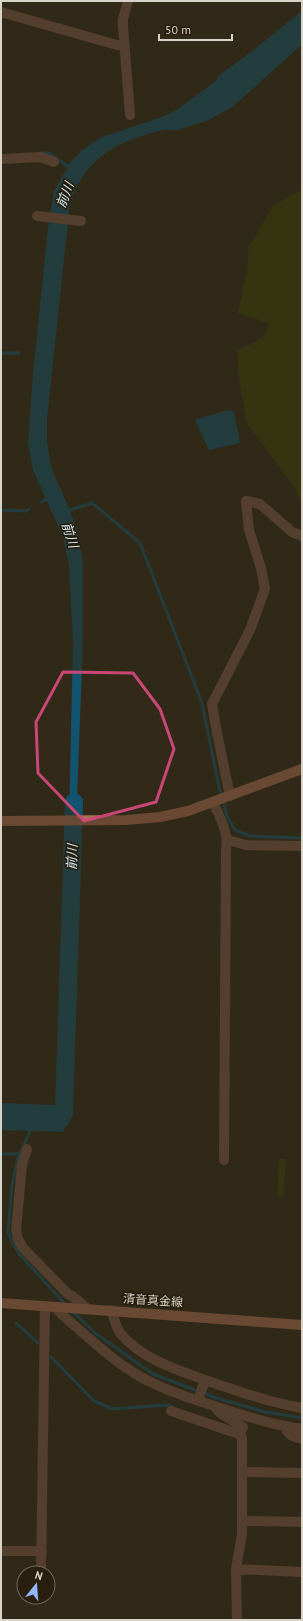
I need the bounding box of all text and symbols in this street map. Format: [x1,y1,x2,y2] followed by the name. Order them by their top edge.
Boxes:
[159,16,232,42] scale bar
[165,22,191,37] text: 50 m
[52,178,78,210] water label: 前川
[58,520,83,552] water label: 前川
[63,842,81,870] water label: 前川
[123,1290,183,1310] street label: 清音真金線
[16,1565,56,1605] north arrow
[33,1568,44,1583] text: N

